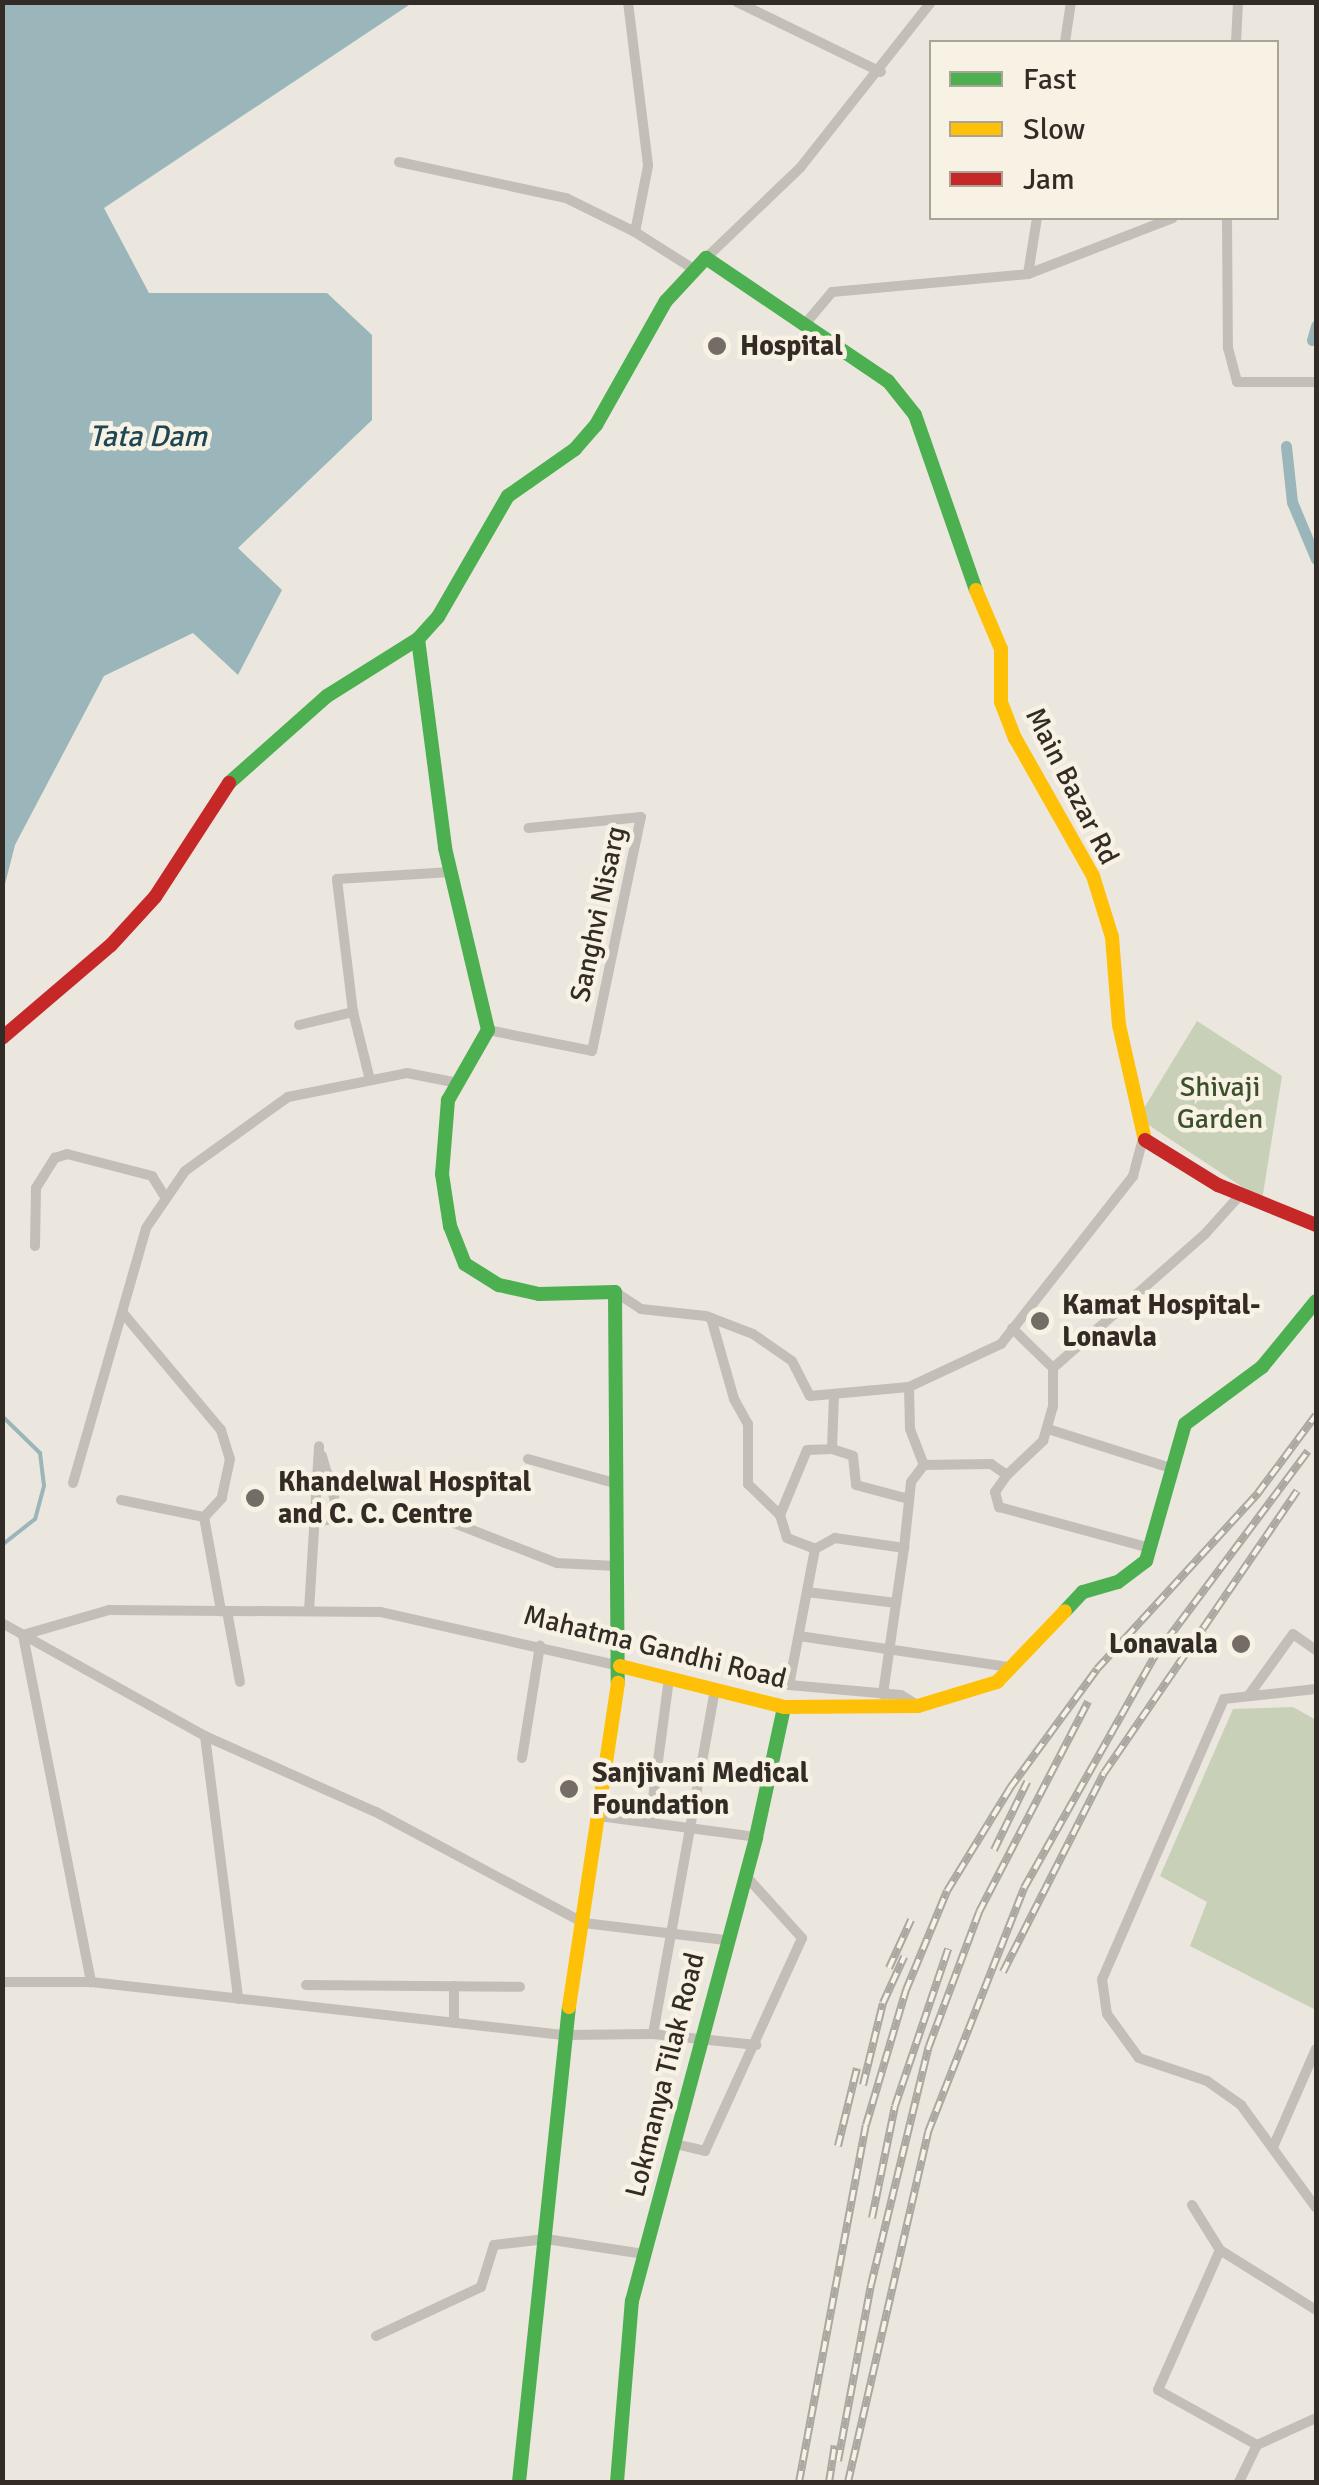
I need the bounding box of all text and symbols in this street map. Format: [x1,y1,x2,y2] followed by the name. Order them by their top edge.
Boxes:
[929,40,1279,220] legend
[1023,61,1076,98] text: Fast
[1023,111,1085,148] text: Slow
[1023,161,1075,198] text: Jam
[740,329,843,363] place label: Hospital
[704,333,730,359] marker: Hospital
[89,419,207,455] water label: Tata Dam
[1018,702,1126,870] street label: Main Bazar Rd
[563,823,633,1005] street label: Sanghvi Nisarg
[1177,1070,1263,1136] park label: Shivaji Garden
[1062,1288,1261,1354] place label: Kamat Hospital- Lonavla
[1027,1308,1053,1334] marker: Kamat Hospital- Lonavla
[278,1465,531,1531] place label: Khandelwal Hospital and C. C. Centre
[242,1485,268,1511] marker: Khandelwal Hospital and C. C. Centre
[520,1598,790,1696] street label: Mahatma Gandhi Road
[1109,1627,1218,1661] place label: Lonavala
[1228,1631,1254,1657] marker: Lonavala
[592,1756,809,1822] place label: Sanjivani Medical Foundation
[556,1776,582,1802] marker: Sanjivani Medical Foundation
[618,1949,712,2201] street label: Lokmanya Tilak Road

